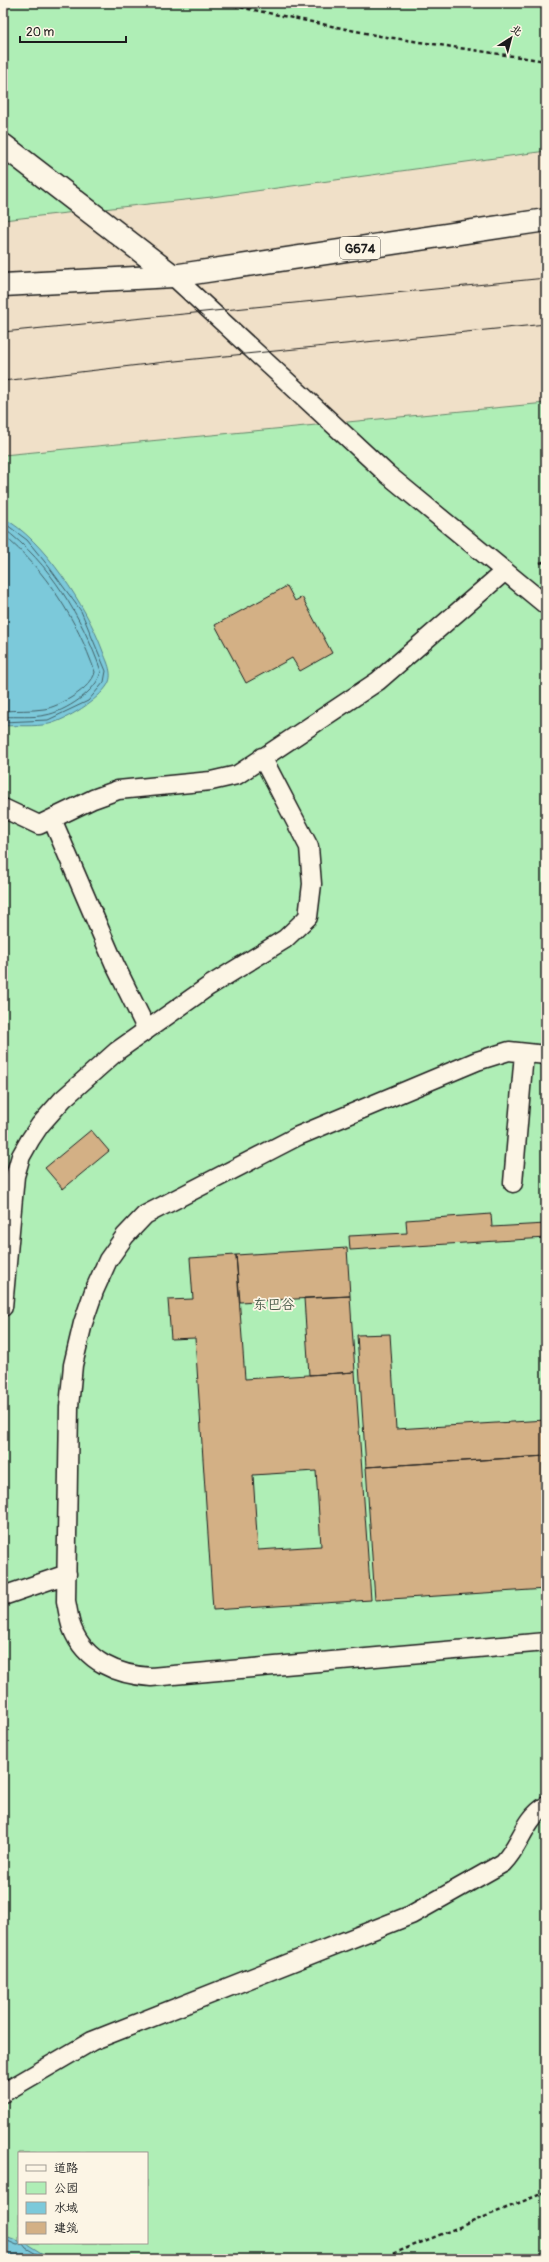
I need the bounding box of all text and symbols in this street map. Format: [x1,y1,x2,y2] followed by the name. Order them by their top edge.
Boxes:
[20,18,126,44] scale bar
[491,18,531,58] north arrow
[508,22,525,39] text: 北
[26,25,55,40] text: 20 m
[340,237,380,259] road number: G674
[253,1296,295,1313] park label: 东巴谷
[18,2152,148,2244] legend
[54,2161,78,2176] text: 道路
[54,2181,78,2196] text: 公园
[54,2201,78,2216] text: 水域
[54,2221,78,2236] text: 建筑

